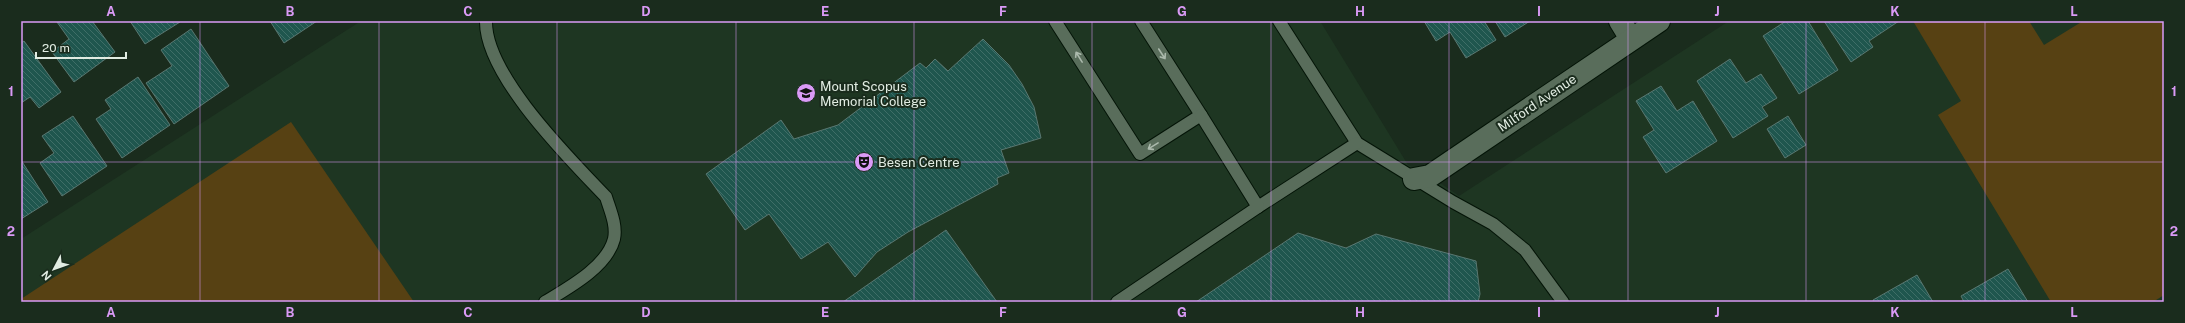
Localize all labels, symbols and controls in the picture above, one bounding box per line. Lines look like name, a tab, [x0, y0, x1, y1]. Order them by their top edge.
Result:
text: A	[106, 4, 116, 19]
text: B	[286, 4, 295, 19]
text: C	[463, 4, 473, 19]
text: D	[641, 4, 651, 19]
text: E	[821, 4, 829, 19]
text: F	[999, 4, 1007, 19]
text: G	[1177, 4, 1187, 19]
text: H	[1355, 4, 1365, 19]
text: I	[1537, 4, 1541, 19]
text: J	[1714, 4, 1720, 19]
text: K	[1890, 4, 1900, 19]
text: L	[2070, 4, 2078, 19]
scale bar	[36, 34, 126, 60]
text: 20 m	[42, 41, 70, 55]
one-way arrow	[1158, 48, 1166, 60]
one-way arrow	[1074, 51, 1082, 63]
street label: Milford Avenue	[1495, 71, 1579, 135]
place label: Mount Scopus Memorial College	[820, 79, 926, 109]
school or university icon: Mount Scopus Memorial College	[795, 82, 817, 104]
text: 1	[8, 84, 14, 99]
text: 1	[2171, 84, 2177, 99]
one-way arrow	[1147, 142, 1159, 150]
theatre icon: Besen Centre	[853, 151, 875, 173]
place label: Besen Centre	[878, 155, 960, 170]
text: 2	[7, 224, 15, 239]
text: 2	[2170, 224, 2178, 239]
north arrow	[34, 249, 74, 289]
text: N	[39, 268, 54, 283]
text: A	[106, 305, 116, 320]
text: B	[286, 305, 295, 320]
text: C	[463, 305, 473, 320]
text: D	[641, 305, 651, 320]
text: E	[821, 305, 829, 320]
text: F	[999, 305, 1007, 320]
text: G	[1177, 305, 1187, 320]
text: H	[1355, 305, 1365, 320]
text: I	[1537, 305, 1541, 320]
text: J	[1714, 305, 1720, 320]
text: K	[1890, 305, 1900, 320]
text: L	[2070, 305, 2078, 320]

